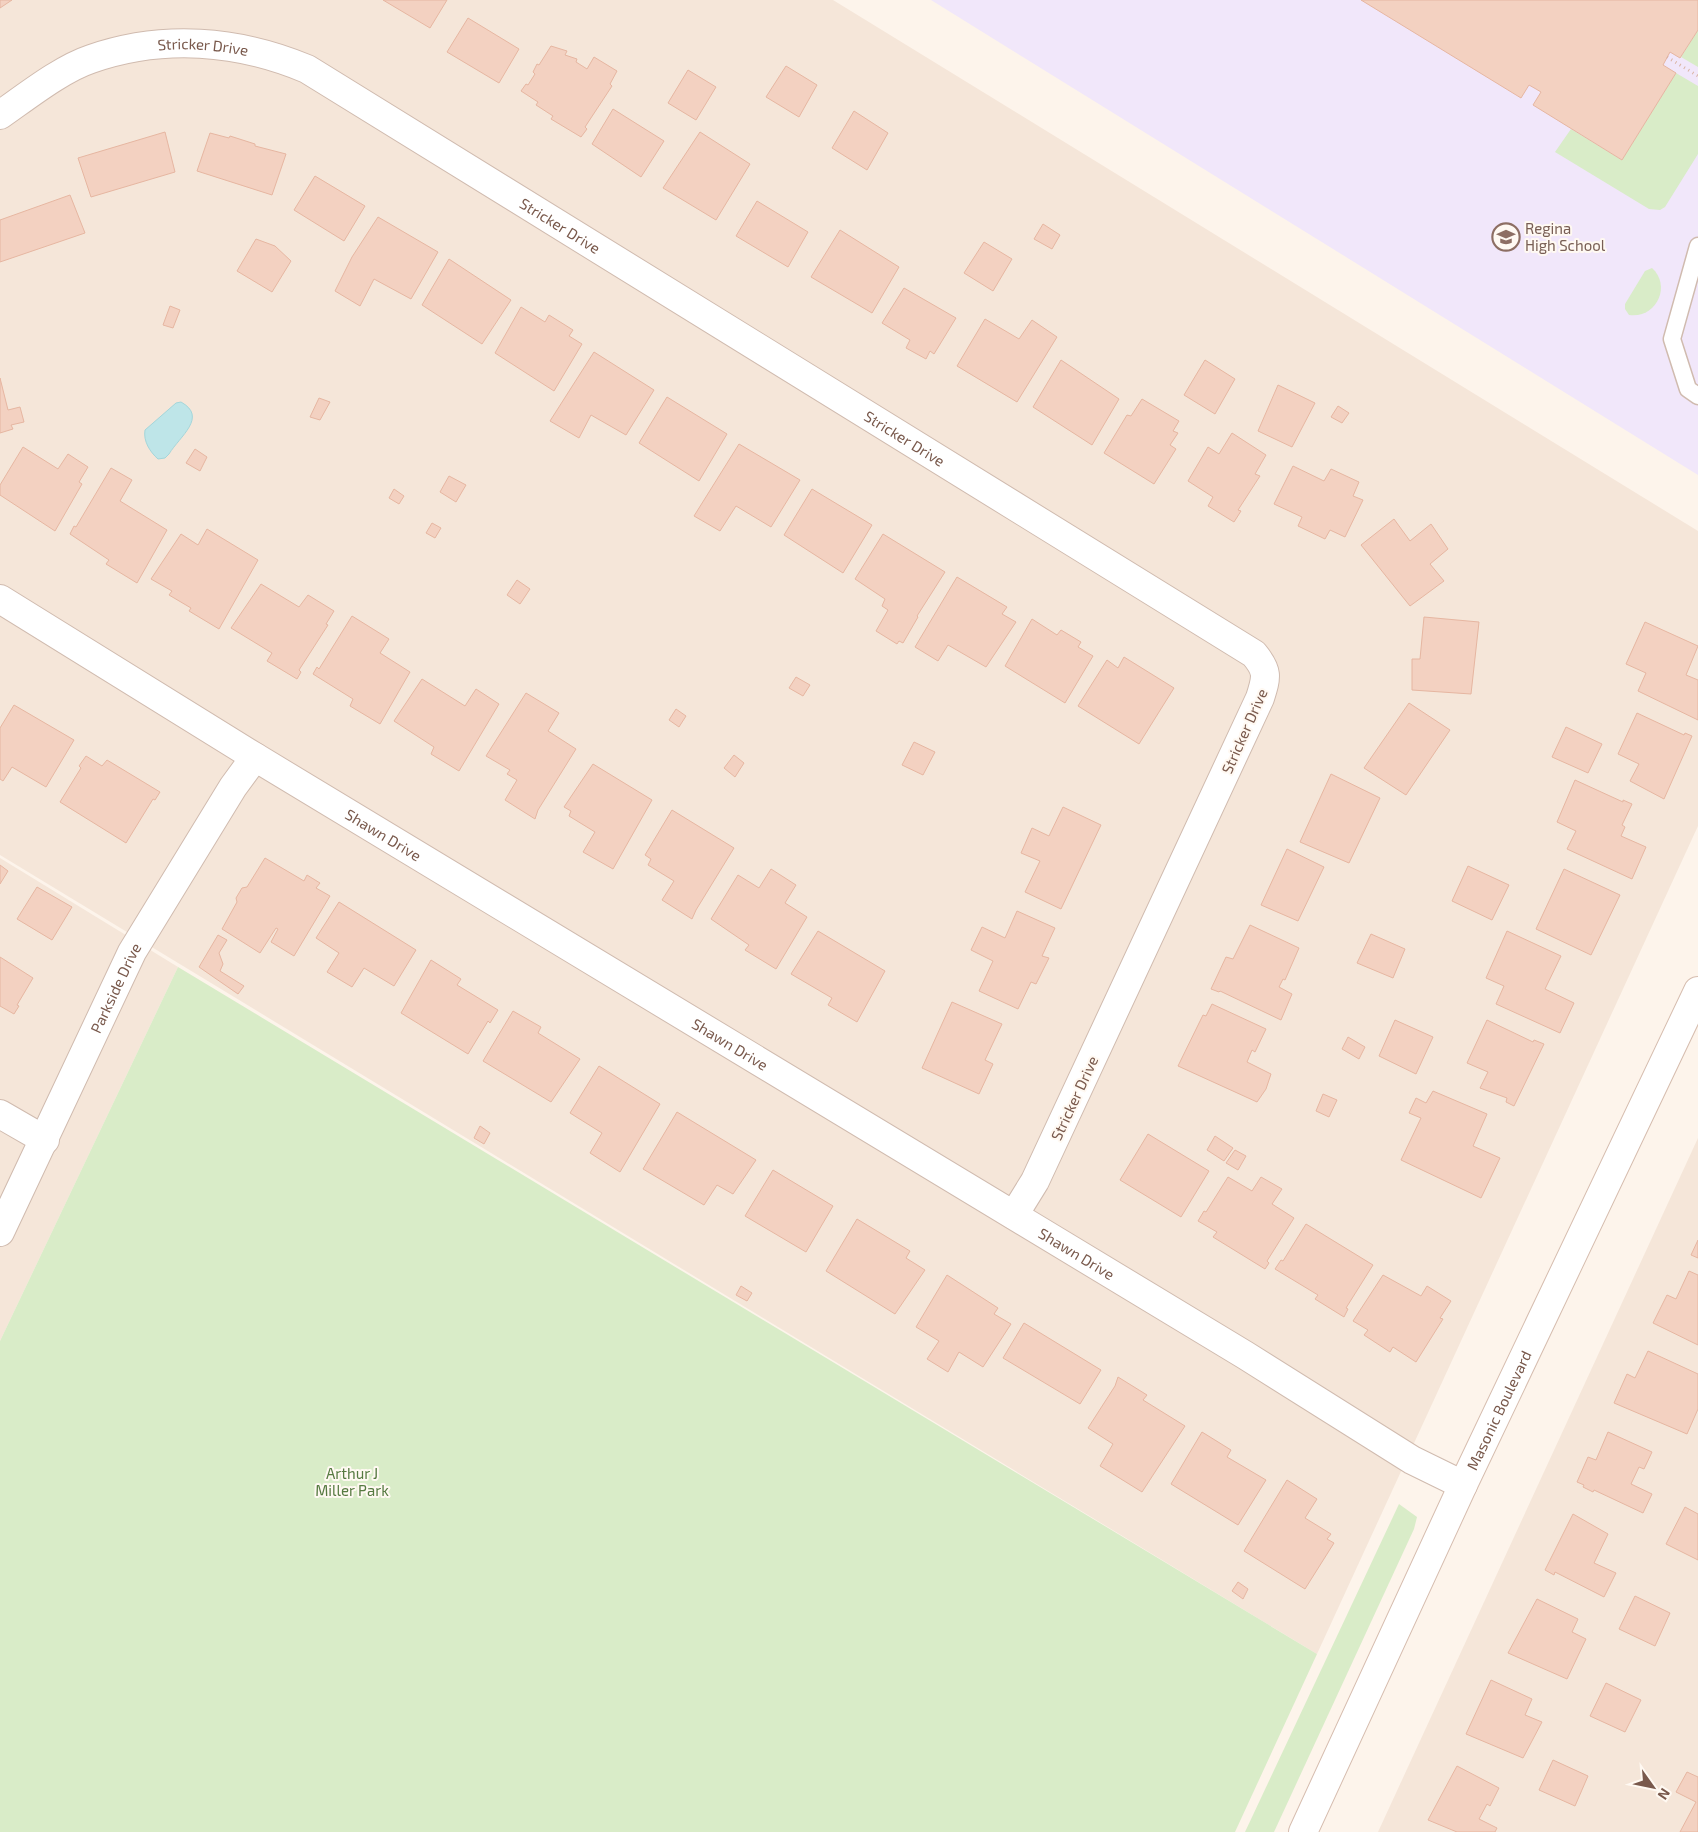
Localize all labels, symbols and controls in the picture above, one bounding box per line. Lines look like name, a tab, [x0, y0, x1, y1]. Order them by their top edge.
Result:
street label: Stricker Drive	[157, 34, 250, 59]
street label: Stricker Drive	[517, 194, 604, 257]
place label: Regina High School	[1525, 219, 1606, 254]
school or university icon: Regina High School	[1491, 222, 1521, 252]
street label: Stricker Drive	[861, 407, 948, 470]
street label: Stricker Drive	[1217, 686, 1271, 776]
street label: Shawn Drive	[342, 805, 425, 864]
street label: Parkside Drive	[86, 939, 145, 1036]
street label: Shawn Drive	[689, 1014, 771, 1074]
street label: Stricker Drive	[1047, 1053, 1101, 1143]
street label: Shawn Drive	[1035, 1224, 1118, 1283]
street label: Masonic Boulevard	[1463, 1347, 1535, 1473]
park label: Arthur J Miller Park	[315, 1464, 389, 1499]
north arrow	[1628, 1762, 1678, 1812]
text: N	[1654, 1785, 1674, 1803]

